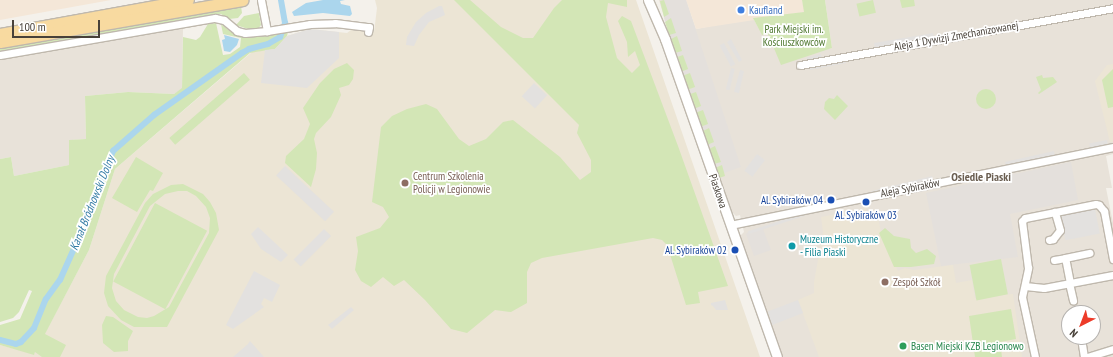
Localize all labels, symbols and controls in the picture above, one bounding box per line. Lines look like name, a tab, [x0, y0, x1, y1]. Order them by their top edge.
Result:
place label: Kaufland	[749, 3, 783, 17]
marker: Kaufland	[736, 5, 746, 15]
scale bar	[14, 12, 102, 38]
text: 100 m	[19, 19, 46, 34]
street label: Aleja 1 Dywizji Zmechanizowanej	[893, 19, 1019, 53]
park label: Park Miejski im. Kościuszkowców	[763, 23, 825, 49]
water label: Kanał Bródnowski Dolny	[66, 154, 118, 252]
place label: Centrum Szkolenia Policji w Legionowie	[413, 170, 490, 196]
district label: Osiedle Piaski	[951, 170, 1011, 184]
street label: Piaskowa	[706, 172, 730, 210]
street label: Aleja Sybiraków	[879, 176, 941, 200]
marker: Centrum Szkolenia Policji w Legionowie	[400, 178, 410, 188]
place label: Al. Sybiraków 04	[760, 193, 823, 207]
marker: Al. Sybiraków 04	[826, 195, 836, 205]
marker: Al. Sybiraków 03	[861, 197, 871, 207]
place label: Al. Sybiraków 03	[834, 208, 898, 222]
place label: Muzeum Historyczne - Filia Piaski	[800, 233, 878, 259]
marker: Muzeum Historyczne - Filia Piaski	[787, 241, 797, 251]
place label: Al. Sybiraków 02	[664, 243, 727, 257]
marker: Al. Sybiraków 02	[730, 245, 740, 255]
place label: Zespół Szkół	[893, 275, 940, 289]
marker: Zespół Szkół	[880, 277, 890, 287]
north arrow	[1061, 305, 1101, 345]
text: N	[1067, 326, 1081, 340]
place label: Basen Miejski KZB Legionowo	[911, 339, 1024, 353]
marker: Basen Miejski KZB Legionowo	[898, 341, 908, 351]

